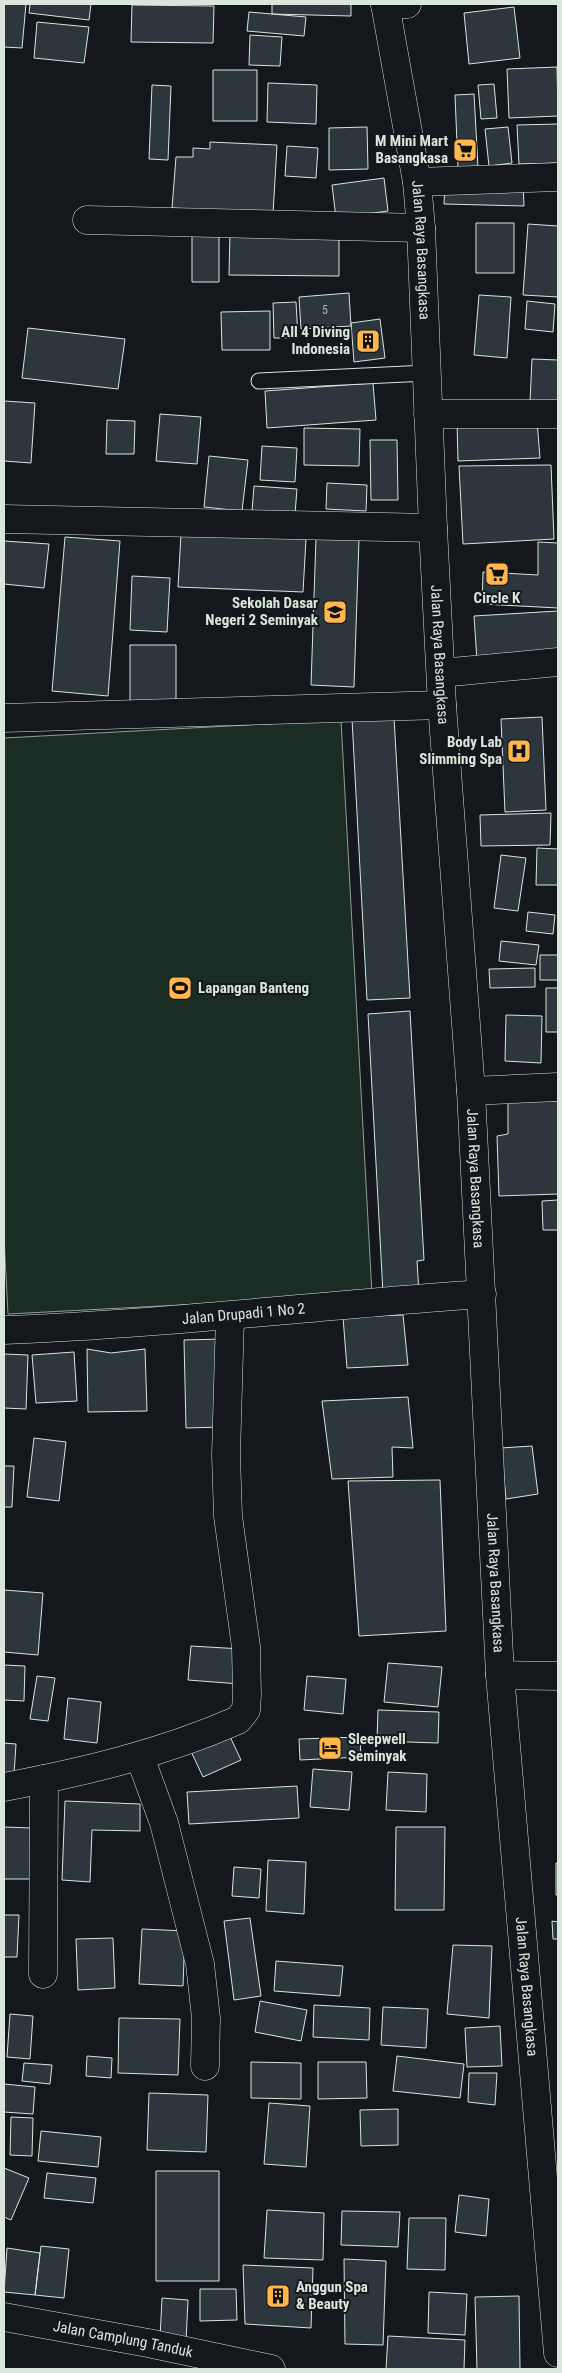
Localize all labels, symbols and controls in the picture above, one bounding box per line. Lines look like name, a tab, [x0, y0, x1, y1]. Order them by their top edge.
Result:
place label: M Mini Mart Basangkasa	[375, 132, 448, 167]
supermarket icon: M Mini Mart Basangkasa	[452, 137, 478, 163]
street label: Jalan Raya Basangkasa	[408, 180, 434, 320]
house number: 5	[322, 303, 328, 317]
place label: All 4 Diving Indonesia	[281, 323, 350, 358]
building icon: All 4 Diving Indonesia	[355, 328, 381, 354]
supermarket icon: Circle K	[484, 561, 510, 587]
street label: Jalan Raya Basangkasa	[427, 584, 452, 725]
place label: Circle K	[474, 589, 521, 607]
place label: Sekolah Dasar Negeri 2 Seminyak	[205, 594, 319, 629]
school or university icon: Sekolah Dasar Negeri 2 Seminyak	[322, 599, 348, 625]
place label: Body Lab Slimming Spa	[419, 733, 502, 768]
hospital icon: Body Lab Slimming Spa	[506, 738, 532, 764]
sports icon: Lapangan Banteng	[167, 975, 193, 1001]
place label: Lapangan Banteng	[198, 979, 309, 997]
street label: Jalan Raya Basangkasa	[463, 1108, 488, 1249]
street label: Jalan Drupadi 1 No 2	[181, 1299, 306, 1328]
street label: Jalan Raya Basangkasa	[483, 1513, 508, 1653]
place label: Sleepwell Seminyak	[348, 1730, 407, 1765]
hotel icon: Sleepwell Seminyak	[317, 1735, 343, 1761]
street label: Jalan Raya Basangkasa	[512, 1916, 542, 2057]
place label: Anggun Spa & Beauty	[296, 2278, 368, 2313]
building icon: Anggun Spa & Beauty	[265, 2283, 291, 2309]
street label: Jalan Camplung Tanduk	[52, 2317, 195, 2361]

